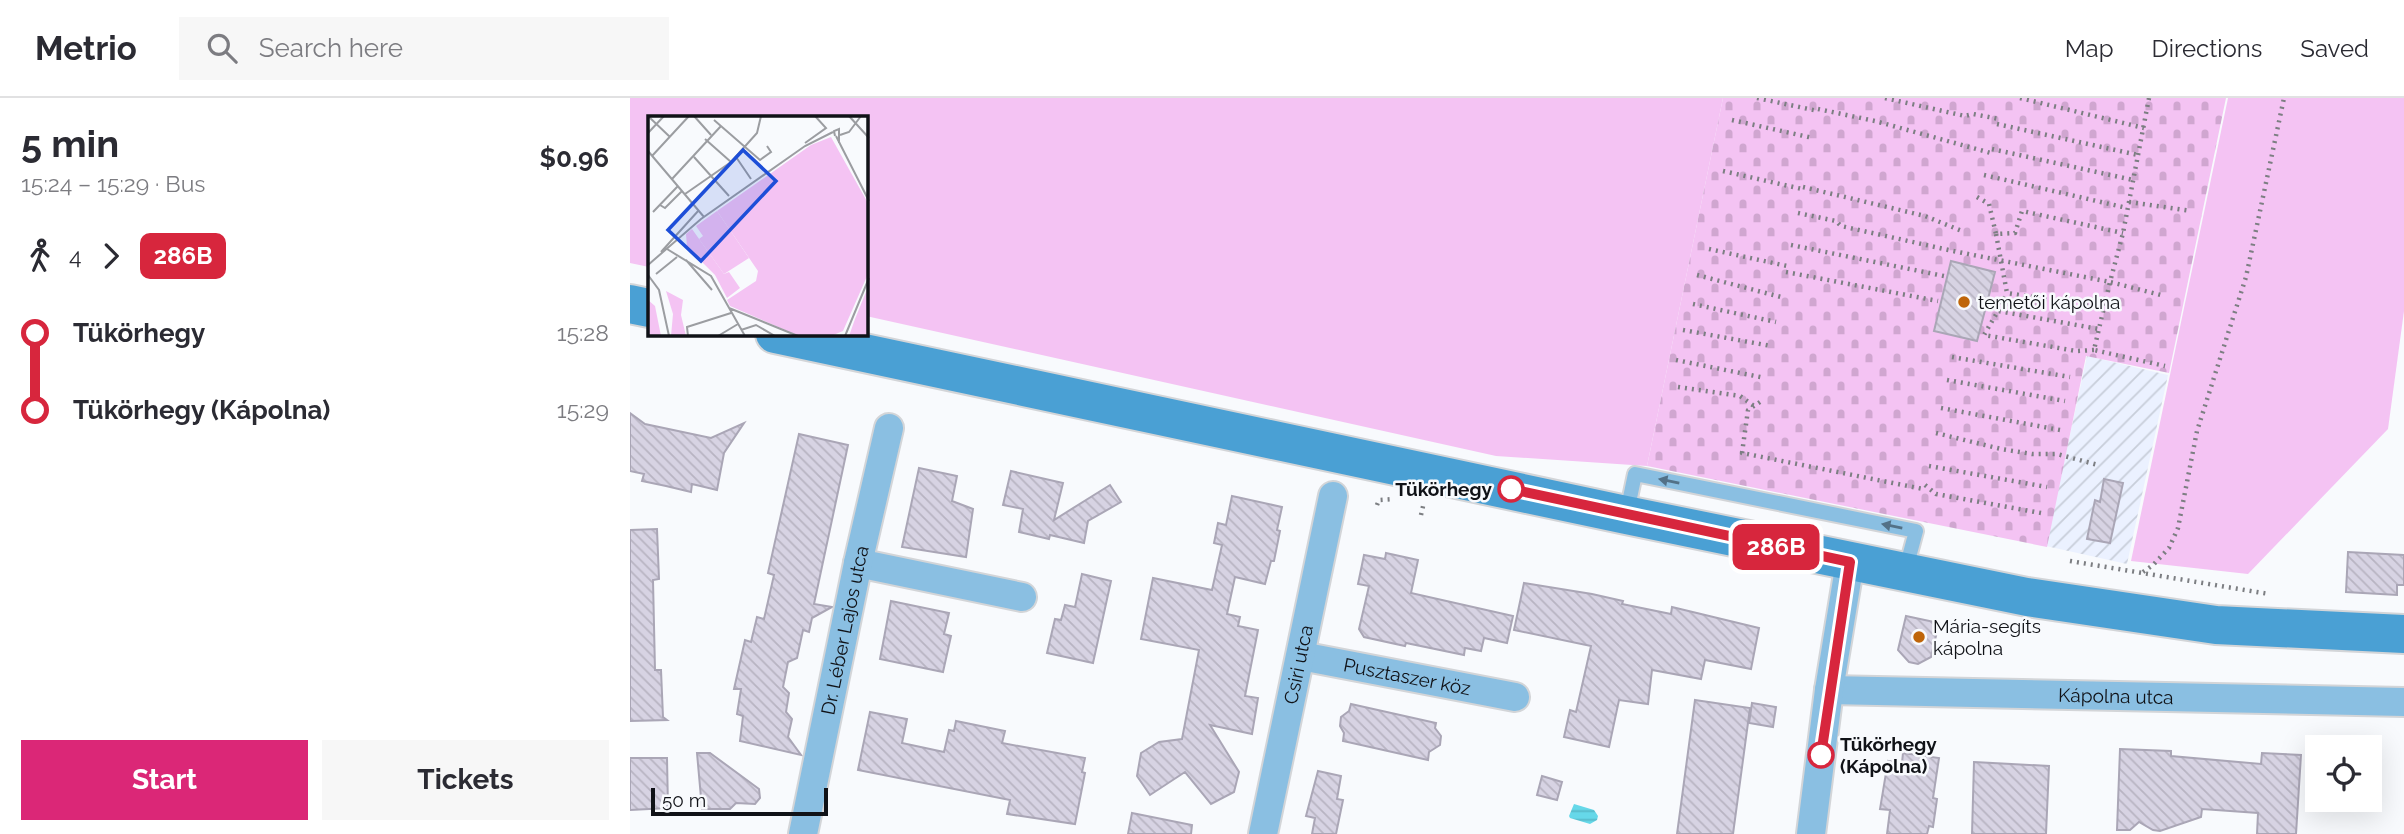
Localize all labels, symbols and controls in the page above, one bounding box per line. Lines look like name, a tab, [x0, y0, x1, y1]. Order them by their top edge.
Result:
search box	[179, 17, 669, 80]
text: Metrio	[35, 29, 137, 68]
icon: search	[203, 29, 241, 67]
text: Search here	[259, 33, 403, 63]
text: Map	[2065, 34, 2114, 63]
text: Directions	[2152, 34, 2262, 63]
text: Saved	[2300, 34, 2369, 63]
inset map	[648, 116, 868, 336]
text: 5 min	[21, 121, 119, 166]
text: $0.96	[540, 143, 609, 173]
text: 15:24 – 15:29 · Bus	[21, 170, 205, 197]
icon: walk	[21, 237, 59, 275]
icon: forward	[92, 237, 130, 275]
text: 286B	[154, 241, 212, 270]
text: 4	[69, 242, 82, 269]
place label: temetői kápolna	[1978, 291, 2120, 313]
marker: temetői kápolna	[1956, 294, 1972, 310]
text: Tükörhegy	[73, 318, 205, 348]
text: 15:28	[557, 319, 609, 346]
text: Tükörhegy (Kápolna)	[73, 395, 330, 425]
text: 15:29	[557, 396, 609, 423]
one-way arrow	[1658, 475, 1680, 486]
marker: Tükörhegy	[1498, 476, 1524, 502]
place label: Tükörhegy	[1395, 478, 1493, 500]
one-way arrow	[1881, 520, 1903, 531]
line badge: 286B	[1727, 524, 1825, 570]
text: 286B	[1747, 532, 1805, 561]
street label: Dr. Léber Lajos utca	[816, 543, 873, 717]
place label: Mária-segíts kápolna	[1933, 615, 2041, 659]
street label: Csiri utca	[1279, 623, 1317, 706]
marker: Mária-segíts kápolna	[1911, 629, 1927, 645]
street label: Pusztaszer köz	[1342, 653, 1472, 699]
street label: Kápolna utca	[2058, 684, 2174, 708]
place label: Tükörhegy (Kápolna)	[1840, 733, 1937, 777]
map controls	[2305, 735, 2382, 812]
button: locate	[2305, 735, 2382, 812]
button: Start	[21, 740, 308, 820]
button: Tickets	[322, 740, 609, 820]
marker: Tükörhegy (Kápolna)	[1808, 742, 1834, 768]
scale bar	[651, 785, 828, 817]
text: 50 m	[662, 789, 706, 811]

